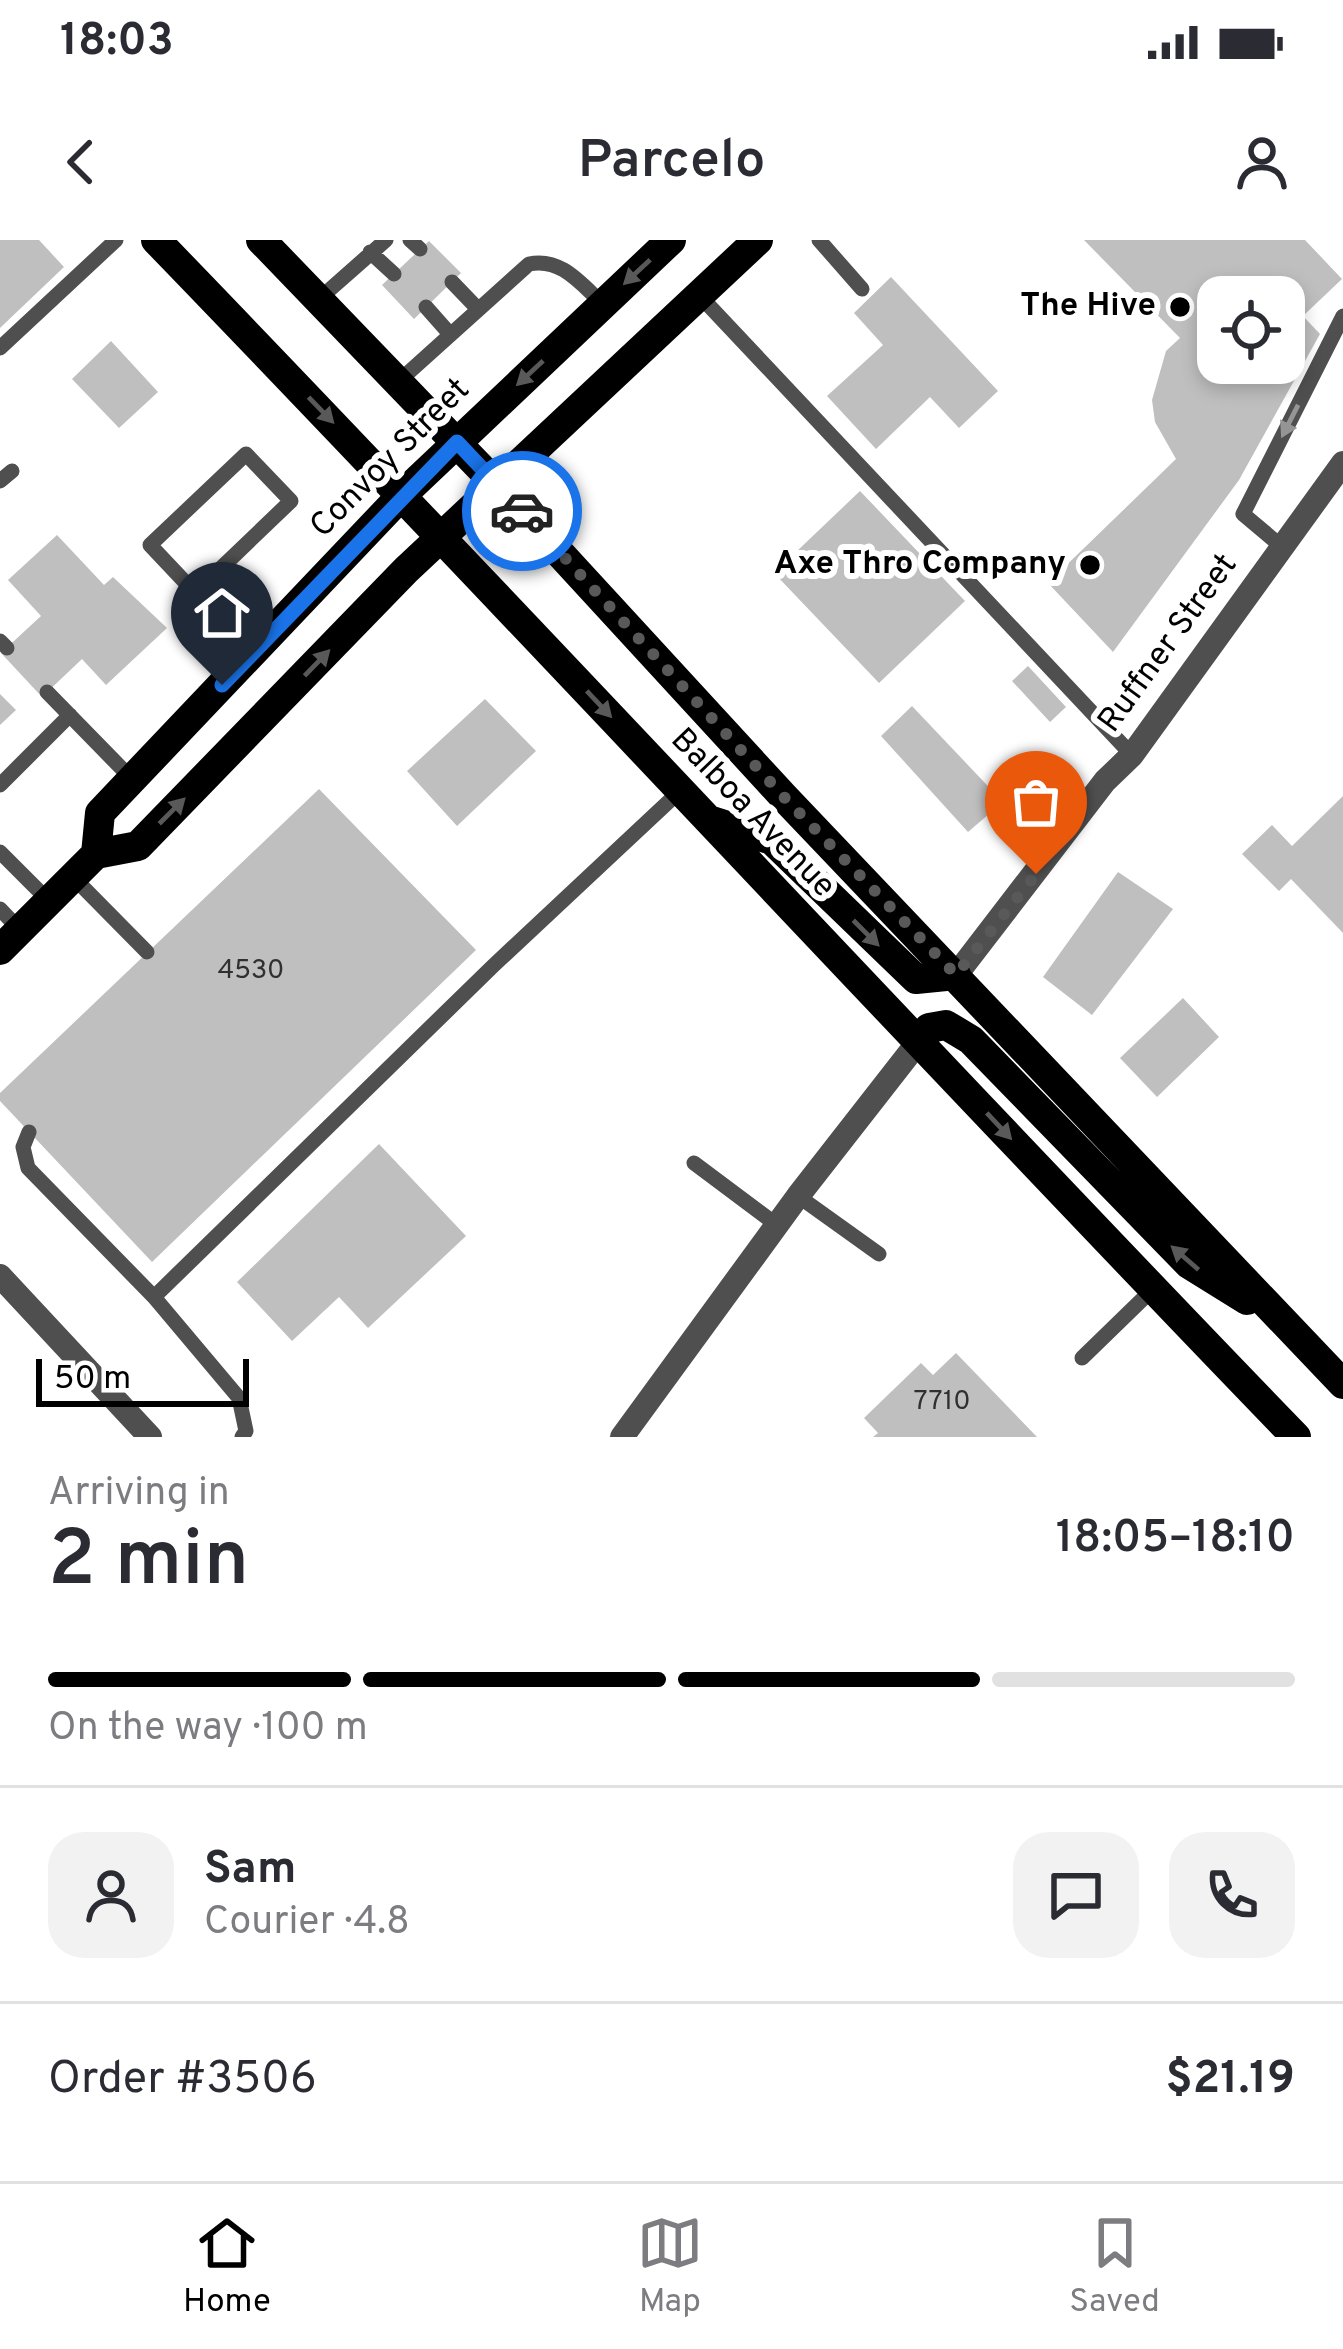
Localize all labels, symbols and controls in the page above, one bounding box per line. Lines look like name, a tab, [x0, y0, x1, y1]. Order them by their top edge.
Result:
text: 18:03	[60, 14, 174, 71]
text: Parcelo	[578, 128, 765, 197]
icon: back	[48, 129, 114, 195]
icon: person	[1229, 129, 1295, 195]
one-way arrow	[623, 258, 652, 286]
map controls	[1197, 276, 1305, 384]
button: locate	[1197, 276, 1305, 384]
place label: The Hive	[1020, 286, 1156, 328]
marker: The Hive	[1167, 294, 1193, 320]
one-way arrow	[515, 359, 544, 387]
street label: Convoy Street	[302, 370, 480, 548]
one-way arrow	[307, 395, 335, 424]
one-way arrow	[1280, 403, 1300, 438]
courier	[462, 451, 582, 571]
icon: car	[489, 478, 555, 544]
place label: Axe Thro Company	[774, 544, 1066, 586]
street label: Ruffner Street	[1090, 546, 1248, 742]
marker: Axe Thro Company	[1077, 552, 1103, 578]
pin	[171, 562, 273, 685]
icon: home	[189, 580, 255, 646]
one-way arrow	[302, 649, 330, 678]
one-way arrow	[585, 690, 612, 719]
street label: Balboa Avenue	[660, 720, 844, 908]
pin	[985, 751, 1087, 874]
icon: bag	[1003, 769, 1069, 835]
one-way arrow	[157, 797, 185, 826]
one-way arrow	[851, 919, 880, 947]
house number: 4530	[218, 954, 284, 988]
one-way arrow	[985, 1111, 1013, 1140]
one-way arrow	[1171, 1245, 1200, 1272]
scale bar	[36, 1353, 249, 1406]
text: 50 m	[54, 1359, 131, 1401]
house number: 7710	[913, 1385, 971, 1419]
text: Arriving in	[48, 1470, 230, 1519]
text: 18:05–18:10	[1056, 1511, 1295, 1568]
text: 2 min	[48, 1514, 249, 1613]
text: On the way · 100 m	[48, 1705, 368, 1754]
button: person	[48, 1832, 174, 1958]
button: chat	[1013, 1832, 1139, 1958]
button: phone	[1169, 1832, 1295, 1958]
text: Sam	[204, 1842, 296, 1899]
text: Courier · 4.8	[204, 1899, 410, 1948]
text: Order #3506	[48, 2052, 317, 2109]
text: $21.19	[1166, 2052, 1295, 2109]
tab: Home	[183, 2210, 271, 2324]
tab: Map	[637, 2210, 703, 2324]
tab: Saved	[1069, 2210, 1160, 2324]

